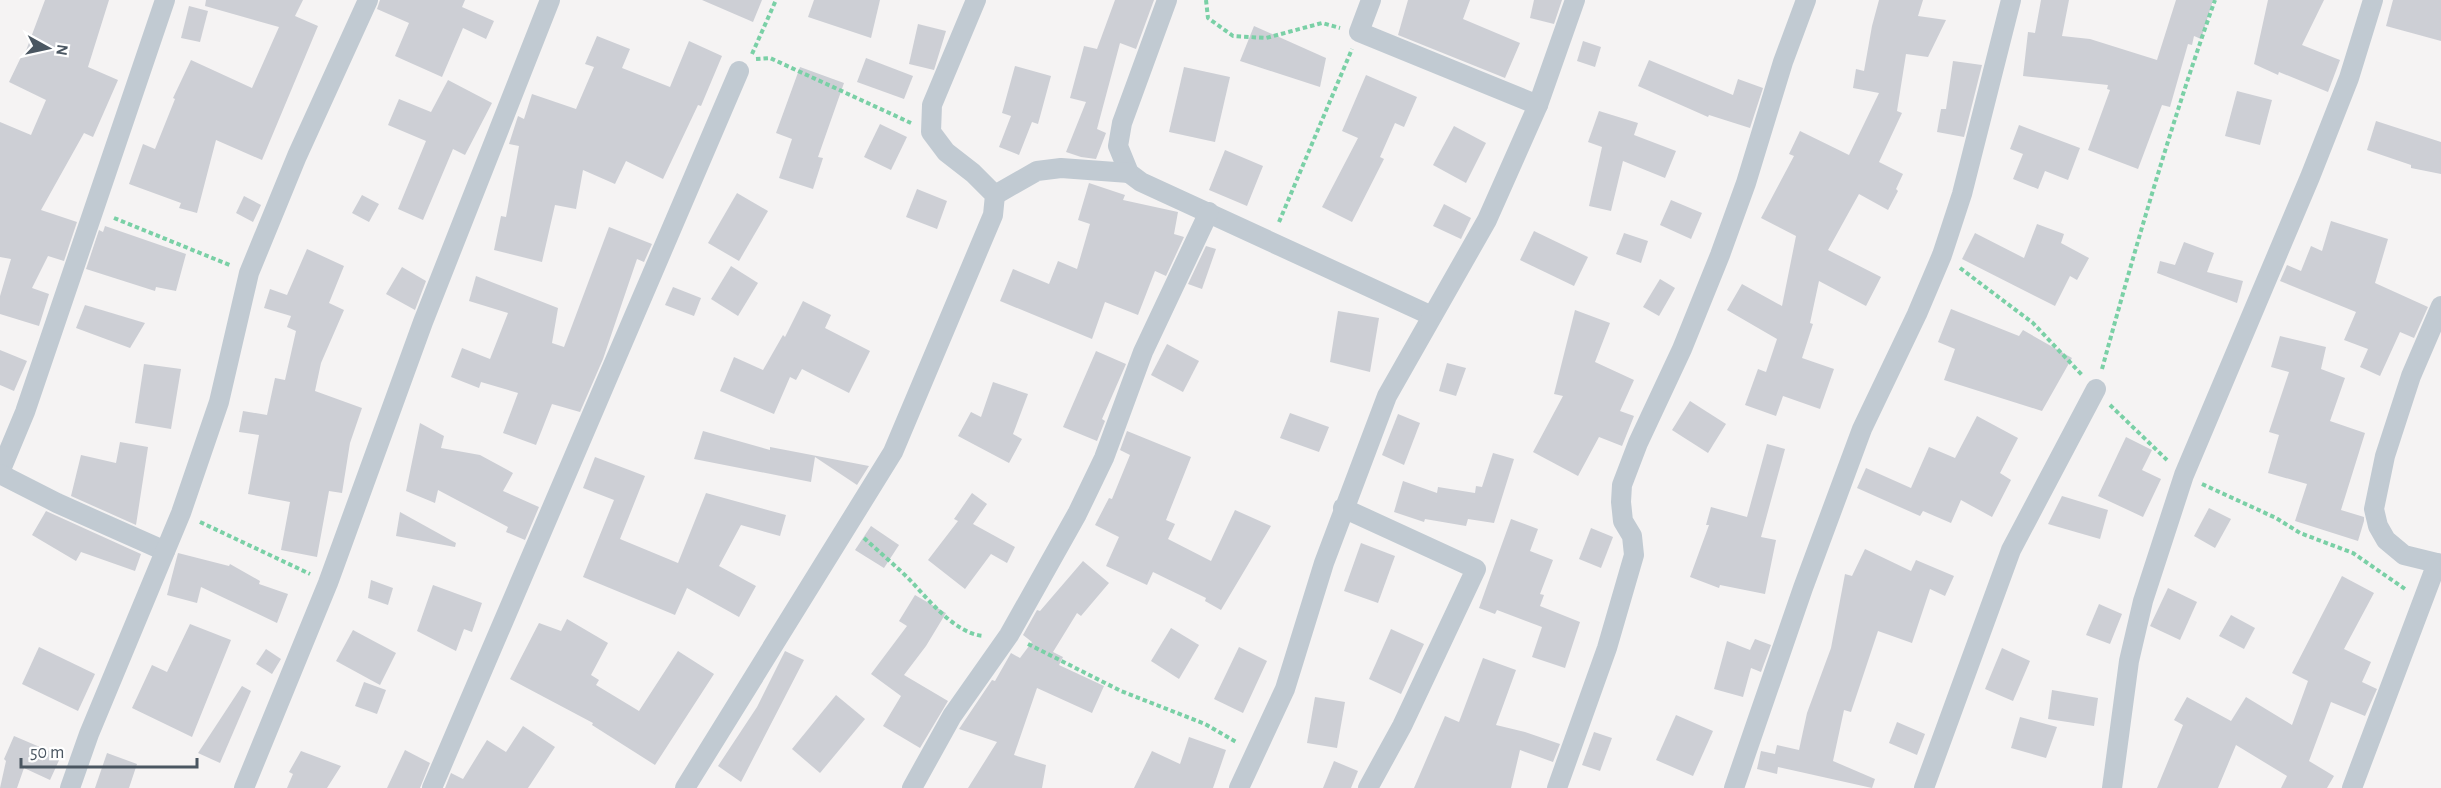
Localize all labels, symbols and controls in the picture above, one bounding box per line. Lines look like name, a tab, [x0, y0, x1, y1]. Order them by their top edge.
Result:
north arrow	[18, 18, 78, 78]
text: N	[53, 43, 71, 57]
scale bar	[21, 731, 196, 769]
text: 50 m	[30, 744, 64, 762]

